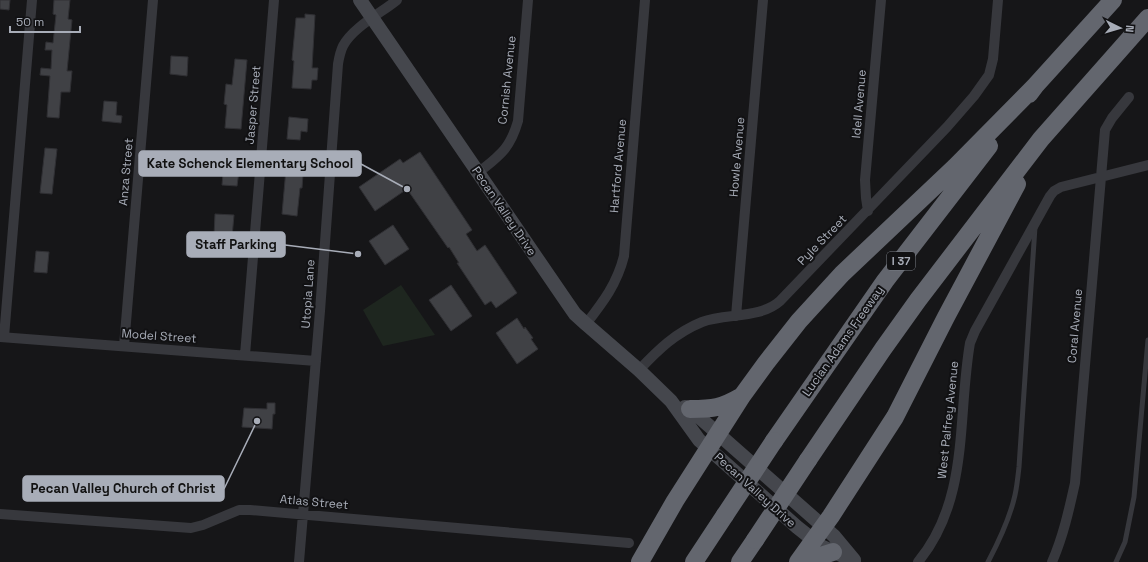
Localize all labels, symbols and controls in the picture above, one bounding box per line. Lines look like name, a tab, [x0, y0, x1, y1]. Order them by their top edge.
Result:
scale bar	[10, 8, 80, 34]
north arrow	[1100, 8, 1140, 48]
text: 50 m	[16, 14, 44, 30]
text: N	[1123, 25, 1137, 33]
street label: Cornish Avenue	[494, 35, 520, 125]
street label: Jasper Street	[242, 65, 264, 145]
street label: Idell Avenue	[848, 69, 870, 139]
street label: Howle Avenue	[726, 116, 748, 198]
street label: Hartford Avenue	[606, 118, 630, 214]
street label: Anza Street	[115, 138, 137, 206]
callout: Kate Schenck Elementary School	[139, 151, 361, 176]
text: Kate Schenck Elementary School	[147, 155, 353, 172]
street label: Pecan Valley Drive	[468, 163, 540, 259]
street label: Pyle Street	[794, 211, 850, 269]
callout: Staff Parking	[187, 232, 285, 257]
text: Staff Parking	[195, 236, 277, 253]
road number: I 37	[887, 252, 915, 270]
street label: Utopia Lane	[298, 259, 318, 329]
street label: Lucian Adams Freeway	[799, 283, 887, 399]
street label: Coral Avenue	[1064, 288, 1086, 364]
street label: Model Street	[121, 325, 197, 347]
street label: West Palfrey Avenue	[934, 360, 962, 480]
street label: Pecan Valley Drive	[711, 449, 799, 531]
callout: Pecan Valley Church of Christ	[23, 476, 224, 501]
text: Pecan Valley Church of Christ	[31, 480, 215, 497]
street label: Atlas Street	[279, 491, 349, 513]

